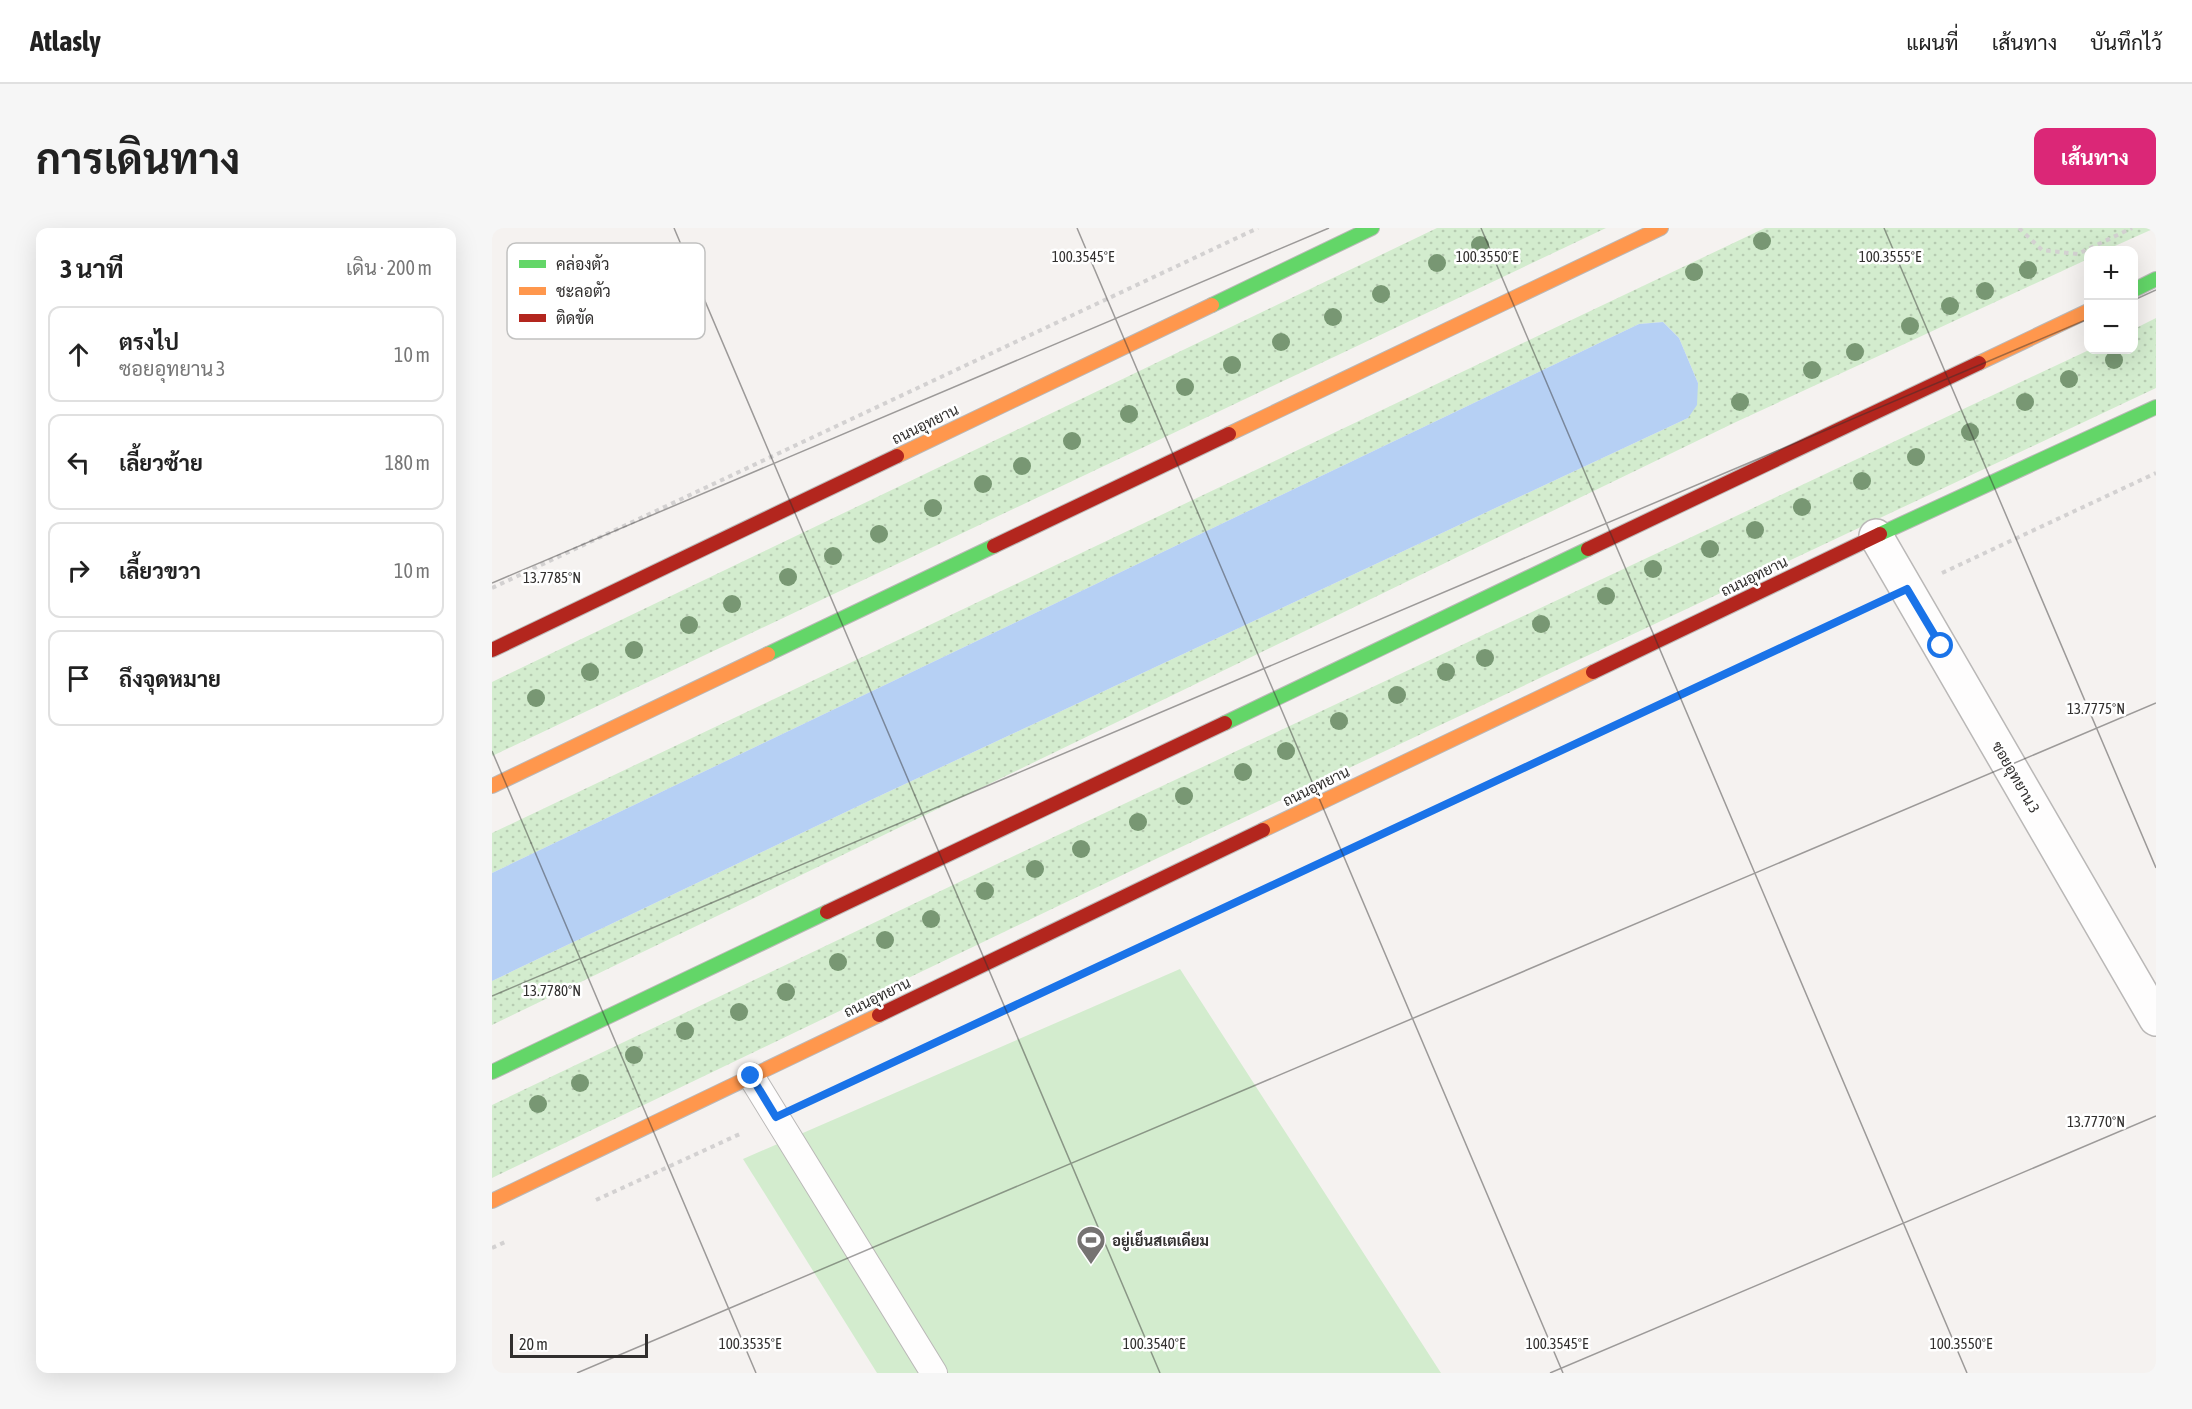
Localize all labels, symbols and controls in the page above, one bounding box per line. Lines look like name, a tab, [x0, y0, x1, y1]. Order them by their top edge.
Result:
text: Atlasly	[30, 25, 101, 57]
text: แผนที่	[1906, 30, 1959, 54]
text: เส้นทาง	[1992, 30, 2057, 54]
text: บันทึกไว้	[2090, 30, 2162, 54]
button: เส้นทาง	[2034, 128, 2156, 185]
text: การเดินทาง	[36, 135, 240, 183]
legend	[507, 243, 705, 339]
map controls	[2084, 246, 2138, 354]
button: +	[2084, 246, 2138, 300]
text: 100.3545°E	[1052, 248, 1115, 265]
text: 100.3550°E	[1456, 248, 1519, 265]
text: 100.3555°E	[1859, 248, 1922, 265]
text: 3 นาที	[60, 254, 124, 284]
text: คล่องตัว	[556, 254, 610, 273]
text: เดิน · 200 m	[346, 256, 432, 279]
text: ชะลอตัว	[556, 281, 611, 300]
button: −	[2084, 300, 2138, 354]
text: ติดขัด	[556, 308, 594, 327]
text: ตรงไป	[119, 329, 179, 355]
icon: ahead	[62, 338, 95, 371]
text: 10 m	[394, 343, 430, 366]
text: ซอยอุทยาน 3	[119, 357, 225, 380]
street label: ถนนอุทยาน	[889, 401, 962, 450]
icon: left	[62, 446, 95, 479]
text: เลี้ยวซ้าย	[119, 450, 203, 476]
text: 180 m	[385, 451, 430, 474]
street label: ถนนอุทยาน	[1718, 553, 1791, 602]
icon: right	[62, 554, 95, 587]
text: เลี้ยวขวา	[119, 558, 201, 584]
text: 10 m	[394, 559, 430, 582]
text: 13.7785°N	[523, 569, 581, 586]
route start	[1927, 632, 1953, 658]
icon: arrive	[62, 662, 95, 695]
text: ถึงจุดหมาย	[119, 666, 221, 692]
text: 13.7775°N	[2067, 700, 2125, 717]
street label: ซอยอุทยาน 3	[1986, 738, 2043, 817]
street label: ถนนอุทยาน	[1280, 763, 1353, 812]
street label: ถนนอุทยาน	[841, 974, 914, 1023]
text: 13.7780°N	[523, 982, 581, 999]
route end	[737, 1062, 763, 1088]
text: 13.7770°N	[2067, 1113, 2125, 1130]
sports icon: อยู่เย็นสเตเดียม	[1075, 1224, 1107, 1266]
place label: อยู่เย็นสเตเดียม	[1112, 1230, 1209, 1252]
scale bar	[510, 1331, 648, 1358]
text: 20 m	[519, 1335, 548, 1353]
text: 100.3535°E	[719, 1335, 782, 1352]
text: 100.3540°E	[1123, 1335, 1186, 1352]
text: 100.3545°E	[1526, 1335, 1589, 1352]
text: 100.3550°E	[1930, 1335, 1993, 1352]

